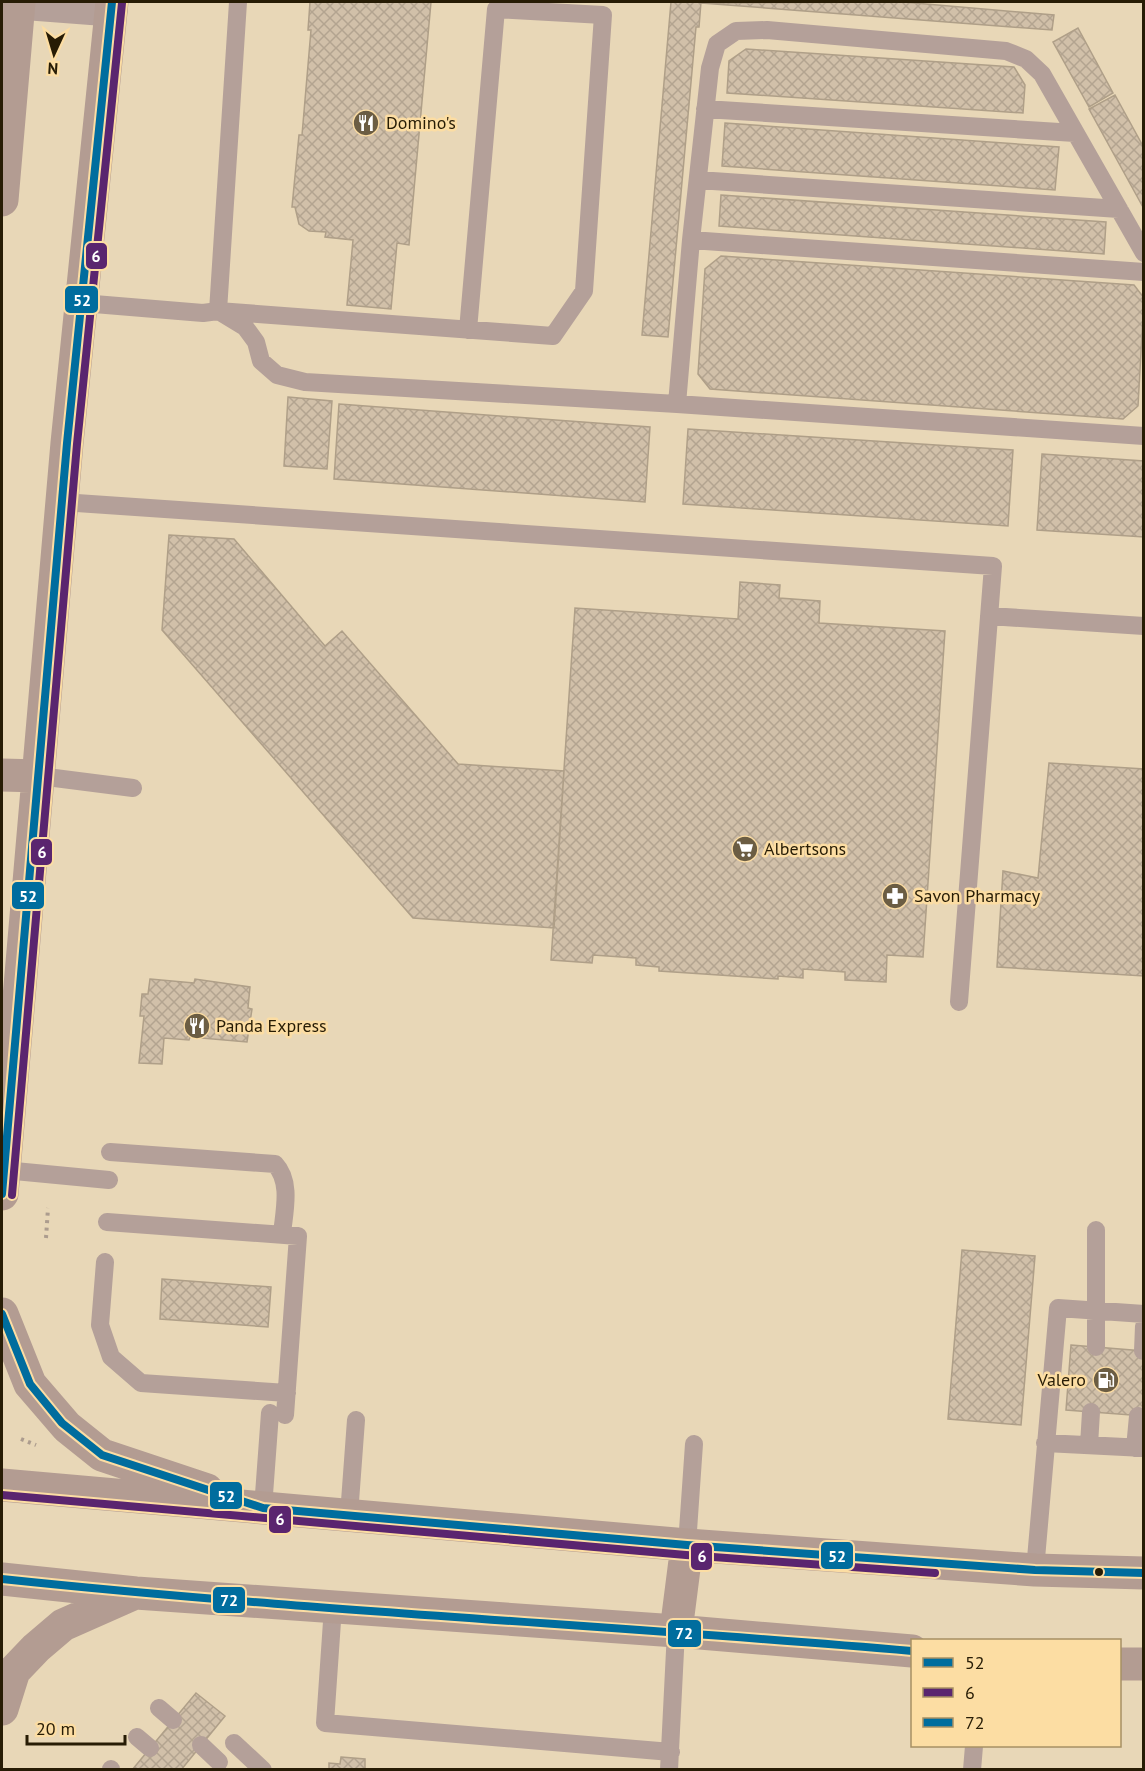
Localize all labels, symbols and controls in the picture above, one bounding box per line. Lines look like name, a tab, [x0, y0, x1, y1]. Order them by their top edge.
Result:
north arrow	[24, 24, 84, 84]
text: N	[47, 59, 59, 79]
restaurant icon: Domino's	[351, 108, 381, 138]
place label: Domino's	[386, 111, 456, 134]
line badge: 6	[85, 242, 108, 270]
text: 6	[91, 246, 101, 266]
line badge: 52	[64, 285, 99, 314]
text: 52	[73, 290, 91, 310]
supermarket icon: Albertsons	[730, 834, 760, 864]
place label: Albertsons	[764, 837, 846, 860]
line badge: 6	[30, 838, 53, 866]
text: 6	[37, 842, 47, 862]
line badge: 52	[11, 881, 45, 910]
pharmacy icon: Savon Pharmacy	[880, 881, 910, 911]
place label: Savon Pharmacy	[914, 884, 1041, 907]
text: 52	[19, 886, 37, 906]
restaurant icon: Panda Express	[182, 1011, 212, 1041]
place label: Panda Express	[216, 1014, 327, 1037]
fuel station icon: Valero	[1091, 1365, 1121, 1395]
place label: Valero	[1037, 1368, 1086, 1391]
line badge: 52	[209, 1481, 243, 1510]
text: 52	[217, 1486, 235, 1506]
line badge: 6	[268, 1505, 292, 1534]
text: 6	[275, 1509, 285, 1529]
line badge: 52	[820, 1541, 854, 1570]
line badge: 6	[690, 1542, 713, 1571]
text: 6	[697, 1546, 707, 1566]
text: 52	[828, 1546, 846, 1566]
unlabelled marker	[1093, 1566, 1105, 1578]
line badge: 72	[212, 1586, 246, 1614]
text: 72	[220, 1590, 238, 1610]
line badge: 72	[667, 1619, 702, 1648]
text: 72	[675, 1623, 693, 1643]
legend	[911, 1639, 1121, 1747]
text: 52	[965, 1651, 985, 1674]
text: 6	[965, 1681, 975, 1704]
scale bar	[27, 1708, 124, 1746]
text: 72	[965, 1711, 985, 1734]
text: 20 m	[36, 1717, 75, 1740]

